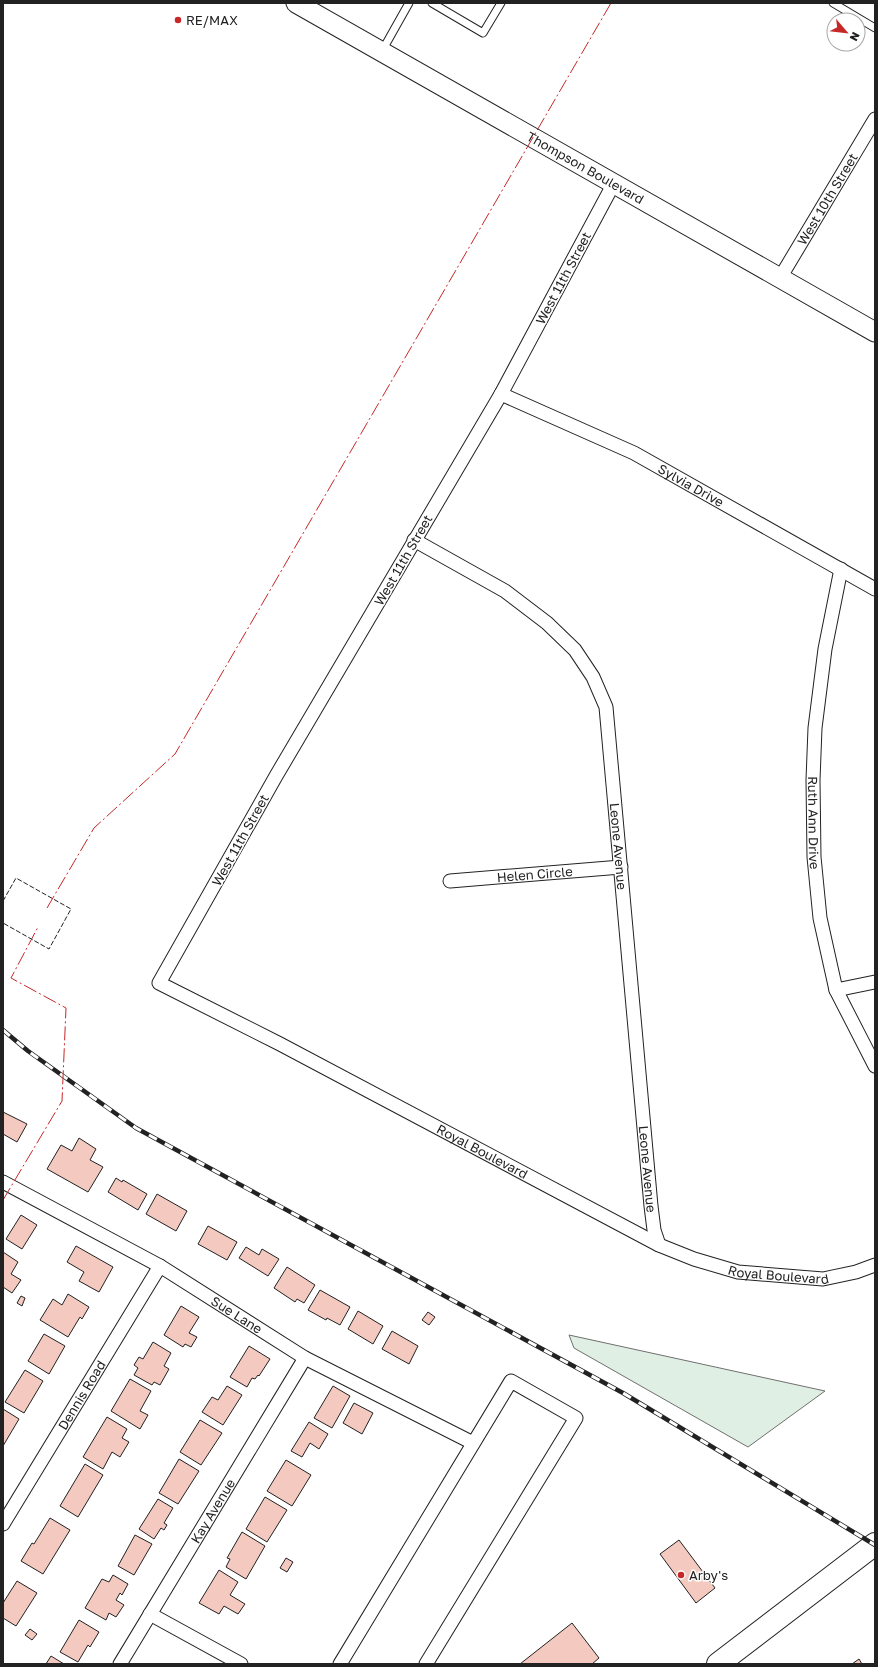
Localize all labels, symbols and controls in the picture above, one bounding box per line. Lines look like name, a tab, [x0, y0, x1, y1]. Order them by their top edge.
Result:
place label: RE/MAX	[186, 12, 238, 28]
north arrow	[826, 12, 866, 52]
marker: RE/MAX	[173, 15, 183, 25]
text: N	[848, 30, 863, 44]
street label: Thompson Boulevard	[524, 128, 647, 207]
street label: West 10th Street	[794, 150, 861, 248]
street label: West 11th Street	[532, 229, 594, 327]
street label: Sylvia Drive	[655, 460, 727, 510]
street label: West 11th Street	[370, 512, 436, 608]
street label: Ruth Ann Drive	[805, 776, 823, 870]
street label: West 11th Street	[208, 791, 272, 889]
street label: Leone Avenue	[607, 802, 630, 891]
street label: Helen Circle	[496, 863, 573, 885]
street label: Royal Boulevard	[434, 1121, 531, 1182]
street label: Leone Avenue	[636, 1125, 660, 1213]
street label: Royal Boulevard	[726, 1261, 830, 1287]
street label: Sue Lane	[208, 1293, 265, 1337]
street label: Dennis Road	[54, 1357, 109, 1433]
street label: Kay Avenue	[187, 1476, 238, 1546]
place label: Arby's	[689, 1567, 728, 1583]
marker: Arby's	[676, 1570, 686, 1580]

